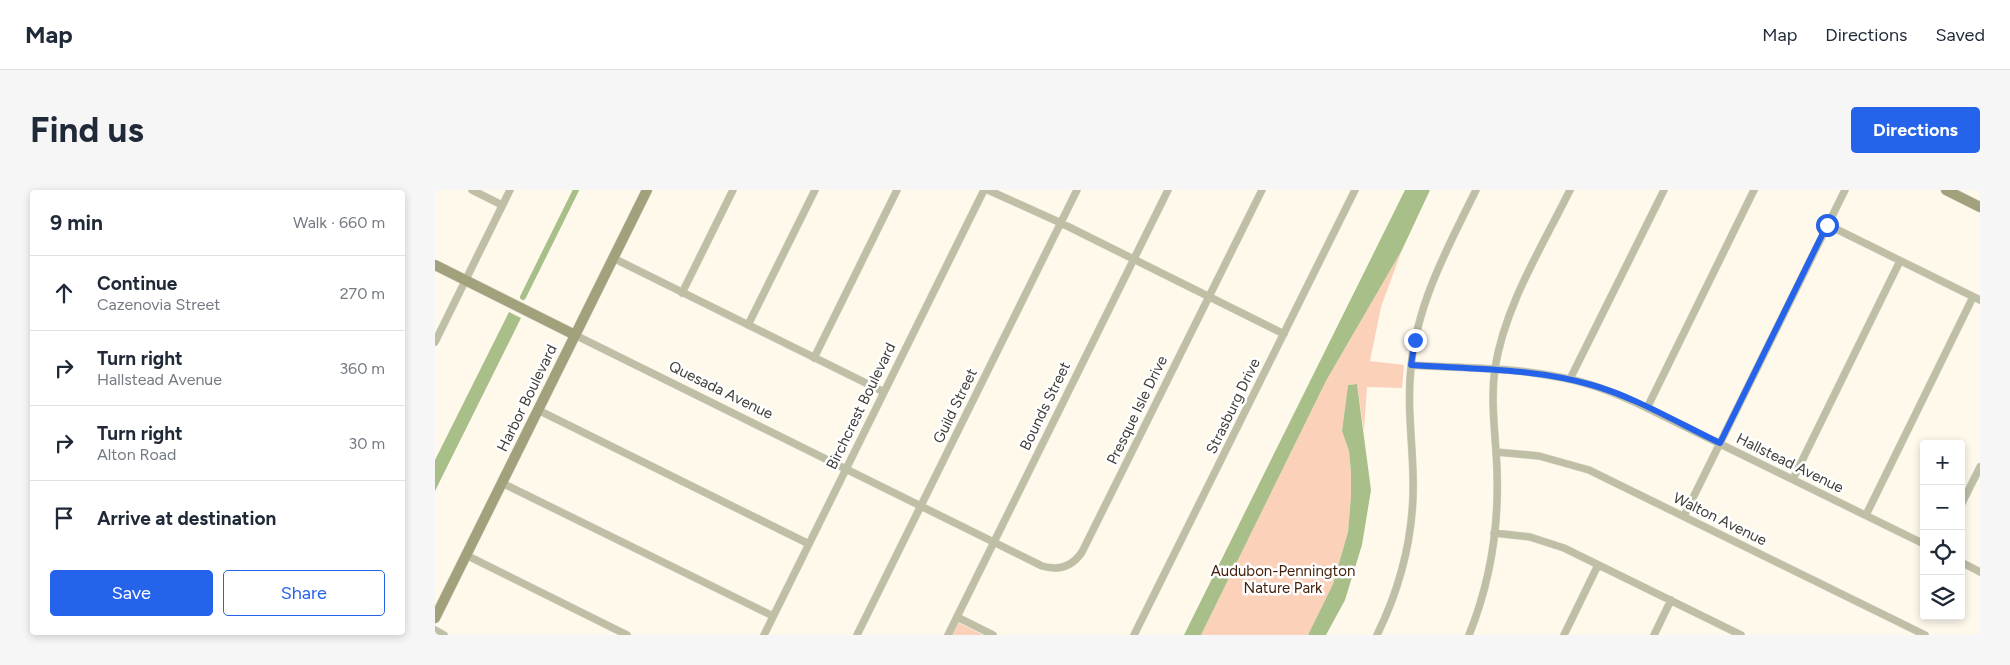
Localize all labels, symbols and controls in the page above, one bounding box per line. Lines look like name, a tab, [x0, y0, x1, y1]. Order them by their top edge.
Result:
text: Map	[25, 20, 73, 49]
text: Map	[1762, 24, 1797, 46]
text: Directions	[1825, 24, 1907, 46]
text: Saved	[1935, 24, 1985, 46]
button: Directions	[1851, 107, 1980, 153]
text: Find us	[30, 109, 144, 151]
text: 9 min	[50, 210, 103, 235]
text: Walk · 660 m	[293, 213, 385, 232]
route start	[1816, 214, 1839, 237]
text: Continue	[97, 272, 177, 295]
icon: ahead	[50, 279, 78, 307]
text: 270 m	[340, 284, 385, 303]
text: Cazenovia Street	[97, 295, 220, 314]
route end	[1404, 329, 1427, 352]
street label: Birchcrest Boulevard	[823, 340, 899, 472]
street label: Harbor Boulevard	[493, 342, 561, 454]
text: Turn right	[97, 347, 183, 370]
street label: Presque Isle Drive	[1103, 353, 1171, 467]
icon: right	[50, 354, 78, 382]
street label: Strasburg Drive	[1202, 355, 1264, 457]
street label: Quesada Avenue	[666, 357, 776, 423]
text: 360 m	[339, 359, 385, 378]
street label: Bounds Street	[1016, 359, 1074, 453]
street label: Guild Street	[929, 365, 981, 446]
text: Hallstead Avenue	[97, 370, 222, 389]
text: Turn right	[97, 422, 183, 445]
icon: right	[50, 429, 78, 457]
street label: Hallstead Avenue	[1733, 429, 1847, 497]
text: 30 m	[348, 434, 385, 453]
map controls	[1920, 440, 1965, 620]
button: +	[1920, 440, 1965, 485]
text: Alton Road	[97, 445, 176, 464]
button: −	[1920, 485, 1965, 530]
street label: Walton Avenue	[1670, 489, 1770, 549]
icon: arrive	[50, 504, 78, 532]
text: Arrive at destination	[97, 507, 276, 530]
button: locate	[1920, 530, 1965, 575]
park label: Audubon-Pennington Nature Park	[1211, 562, 1355, 597]
button: Save	[50, 570, 213, 616]
button: Share	[223, 570, 385, 616]
button: layers	[1920, 575, 1965, 620]

